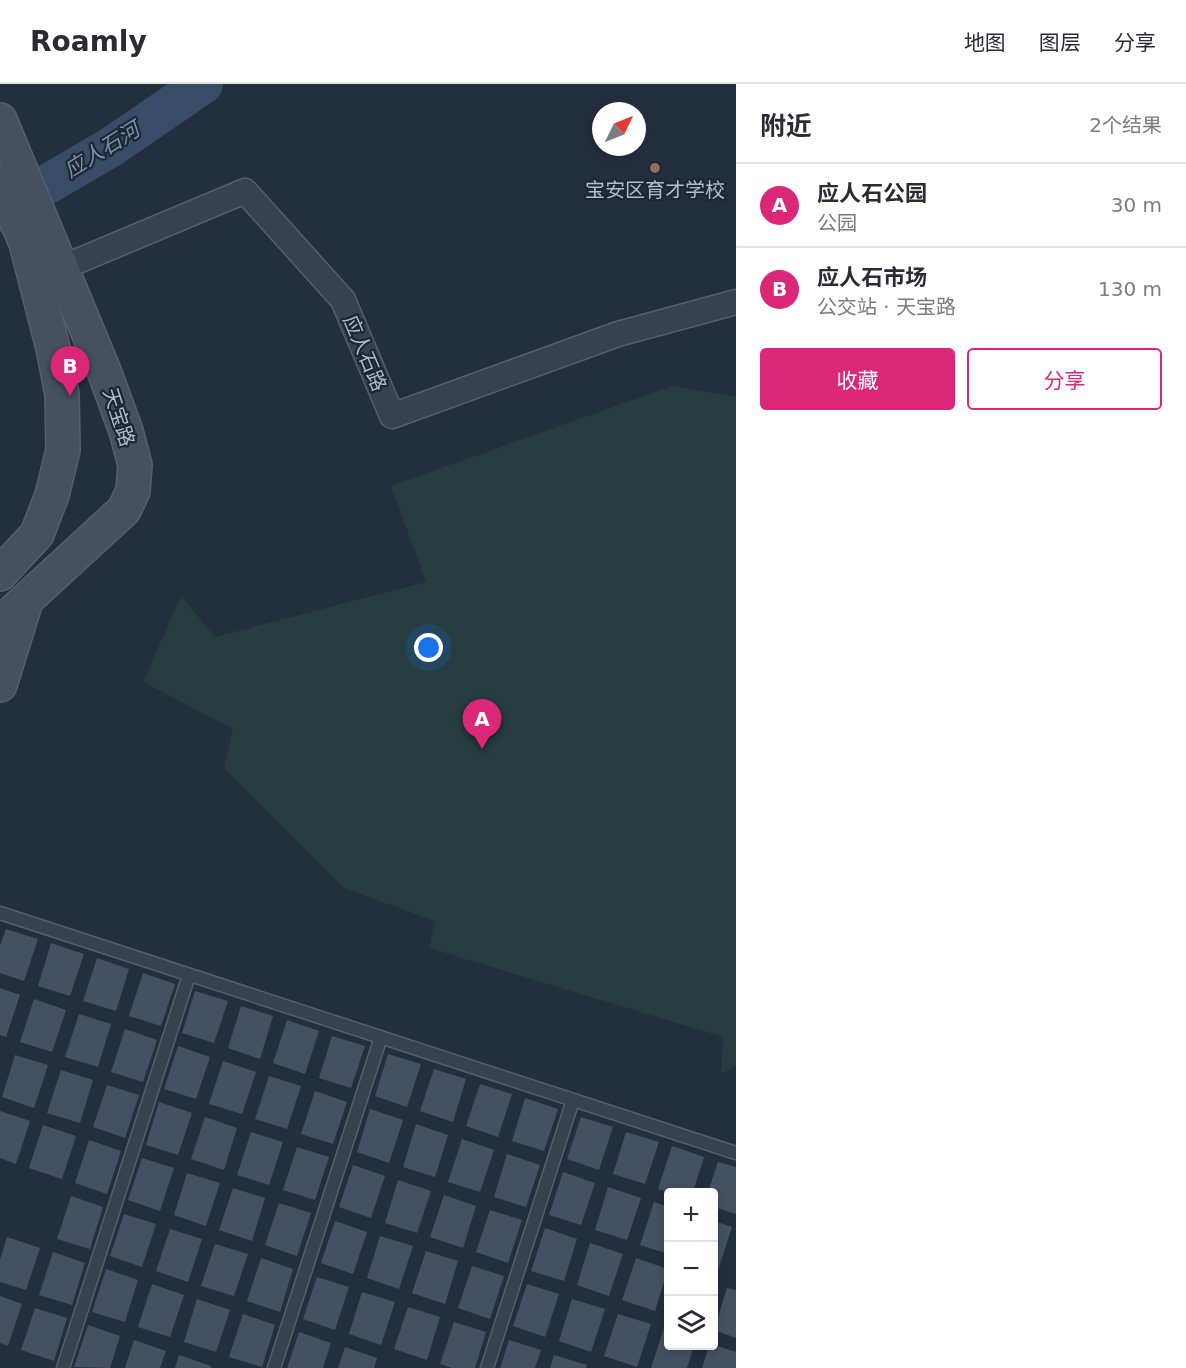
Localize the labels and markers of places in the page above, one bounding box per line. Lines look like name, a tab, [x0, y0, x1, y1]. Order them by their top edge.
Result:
marker: 宝安区育才学校	[648, 161, 662, 175]
place label: 宝安区育才学校	[585, 178, 725, 202]
pin: B	[50, 346, 90, 396]
pin: A	[462, 700, 502, 749]

